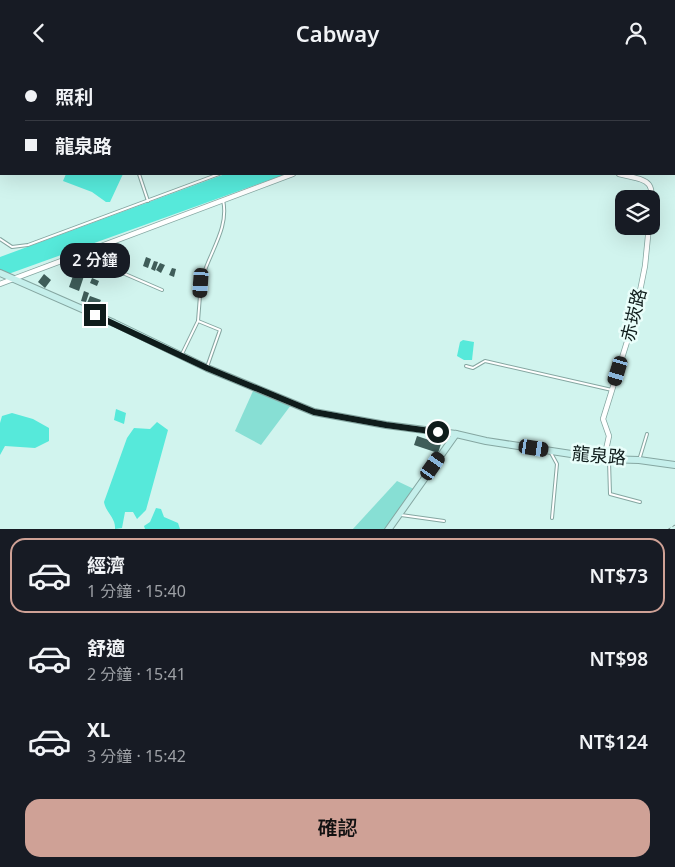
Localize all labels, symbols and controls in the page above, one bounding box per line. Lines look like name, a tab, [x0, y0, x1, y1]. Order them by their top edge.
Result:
text: Cabway	[296, 18, 379, 48]
icon: back	[25, 19, 53, 47]
icon: person	[622, 19, 650, 47]
text: 照利	[55, 84, 93, 110]
text: 龍泉路	[55, 133, 112, 159]
map controls	[615, 190, 660, 235]
button: layers	[615, 190, 660, 235]
callout: 2 分鐘	[60, 243, 130, 277]
text: 2 分鐘	[72, 249, 118, 271]
car	[192, 268, 209, 298]
street label: 赤崁路	[615, 286, 651, 344]
route end	[84, 304, 106, 326]
car	[606, 354, 629, 388]
route start	[427, 421, 449, 443]
car	[518, 438, 549, 458]
street label: 龍泉路	[571, 441, 627, 469]
car	[418, 449, 447, 483]
text: 經濟	[87, 552, 125, 578]
icon: car	[27, 553, 72, 598]
text: NT$73	[590, 563, 648, 589]
text: 1 分鐘 · 15:40	[87, 580, 186, 602]
text: 舒適	[87, 635, 125, 661]
icon: car	[27, 636, 72, 681]
text: NT$98	[590, 646, 648, 672]
text: 2 分鐘 · 15:41	[87, 663, 186, 685]
text: XL	[87, 717, 110, 743]
icon: car	[27, 719, 72, 764]
text: NT$124	[579, 729, 648, 755]
text: 3 分鐘 · 15:42	[87, 745, 186, 767]
button: 確認	[25, 799, 650, 857]

